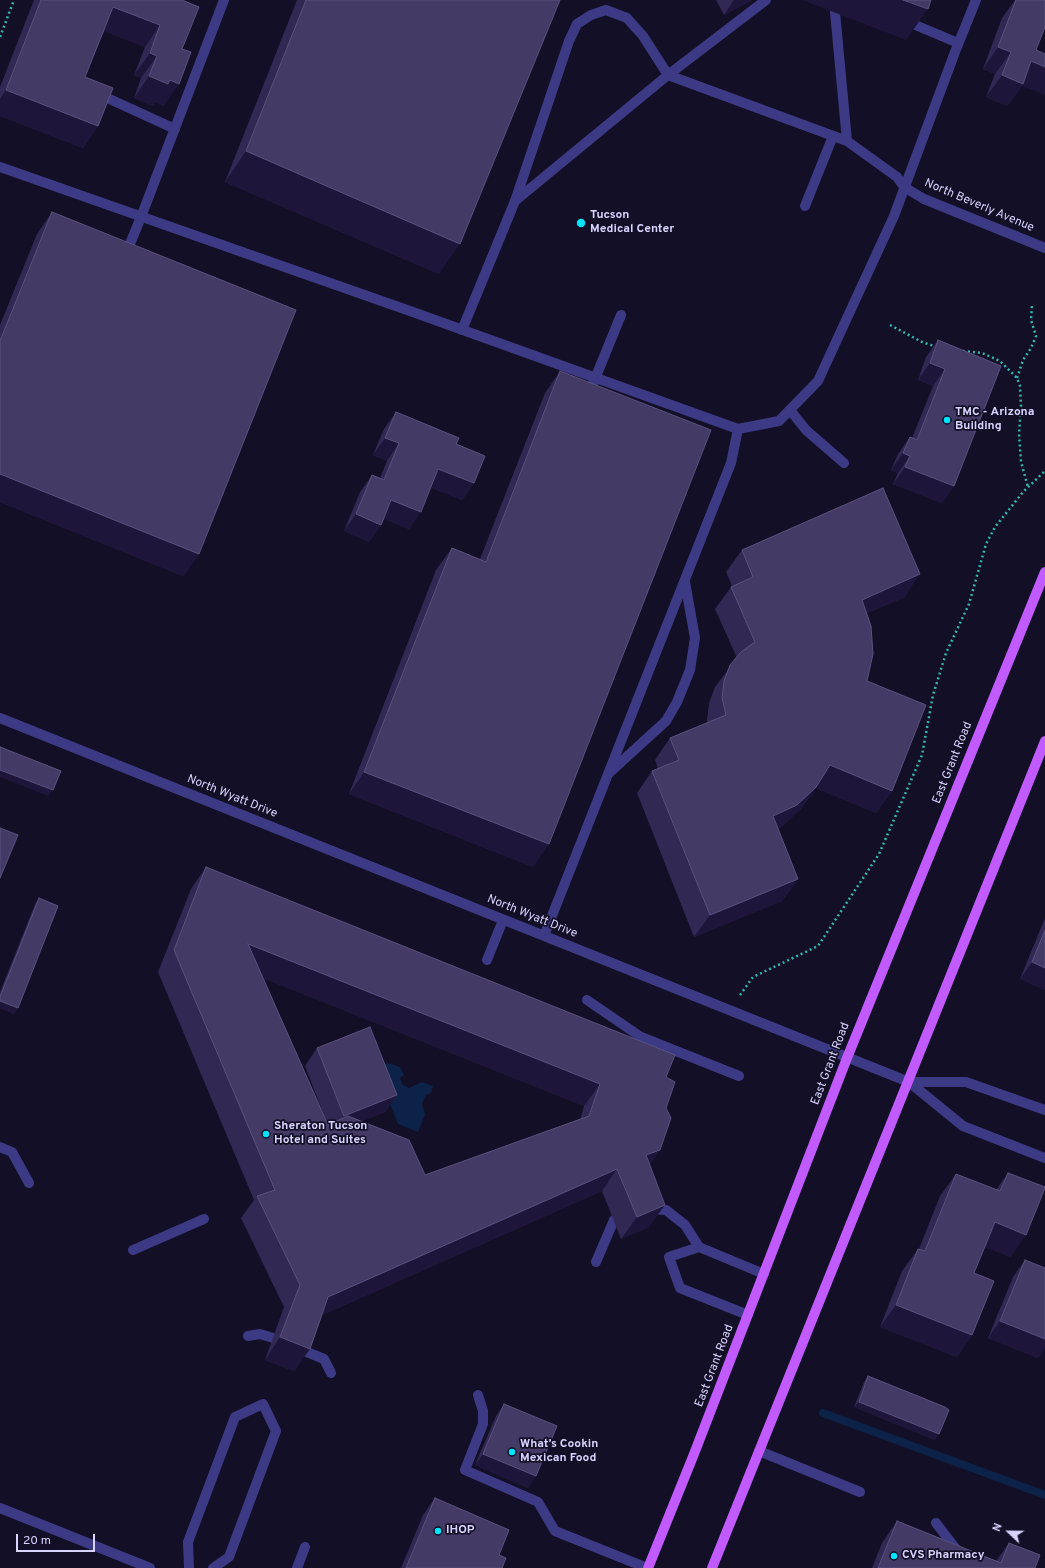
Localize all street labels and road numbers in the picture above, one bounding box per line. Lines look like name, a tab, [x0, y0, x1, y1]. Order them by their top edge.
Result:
street label: North Beverly Avenue	[922, 176, 1036, 236]
street label: East Grant Road	[930, 720, 976, 806]
street label: North Wyatt Drive	[185, 772, 279, 822]
street label: North Wyatt Drive	[485, 892, 579, 942]
street label: East Grant Road	[809, 1021, 853, 1107]
street label: East Grant Road	[693, 1323, 737, 1409]

